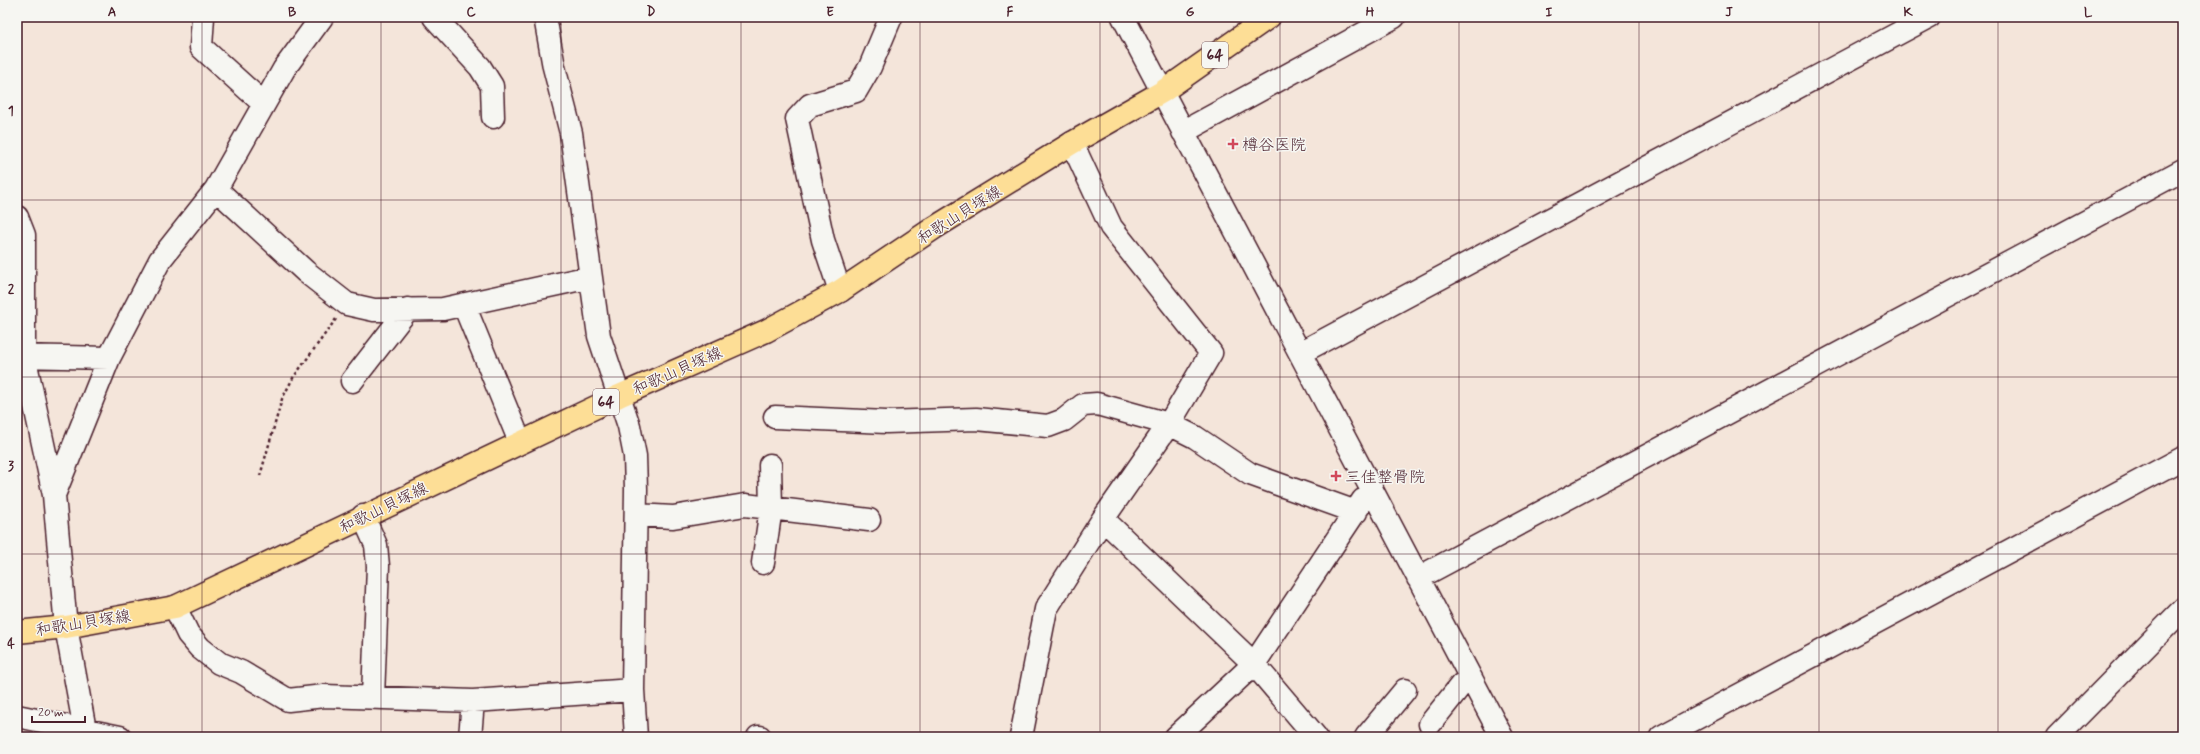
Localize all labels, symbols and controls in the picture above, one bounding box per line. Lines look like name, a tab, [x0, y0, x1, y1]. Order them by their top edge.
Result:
text: A	[108, 4, 116, 21]
text: B	[288, 4, 297, 21]
text: C	[466, 4, 476, 21]
text: D	[647, 4, 656, 21]
text: E	[826, 4, 834, 21]
text: F	[1007, 4, 1014, 21]
text: G	[1186, 4, 1195, 21]
text: H	[1366, 4, 1375, 21]
text: I	[1546, 4, 1553, 21]
text: J	[1725, 4, 1733, 21]
text: K	[1903, 4, 1913, 21]
text: L	[2084, 4, 2093, 21]
road number: 64	[1202, 42, 1228, 68]
text: 1	[8, 103, 14, 120]
place label: 樽谷医院	[1242, 135, 1306, 156]
marker: 樽谷医院	[1227, 138, 1239, 150]
street label: 和歌山貝塚線	[914, 181, 1006, 250]
text: 2	[8, 281, 15, 298]
street label: 和歌山貝塚線	[629, 342, 726, 400]
road number: 64	[593, 389, 619, 415]
text: 3	[8, 458, 14, 475]
place label: 三佳整骨院	[1345, 467, 1425, 488]
marker: 三佳整骨院	[1330, 470, 1342, 482]
street label: 和歌山貝塚線	[336, 478, 431, 539]
street label: 和歌山貝塚線	[34, 606, 132, 641]
text: 4	[7, 636, 15, 653]
scale bar	[32, 698, 85, 724]
text: 20 m	[38, 705, 64, 721]

